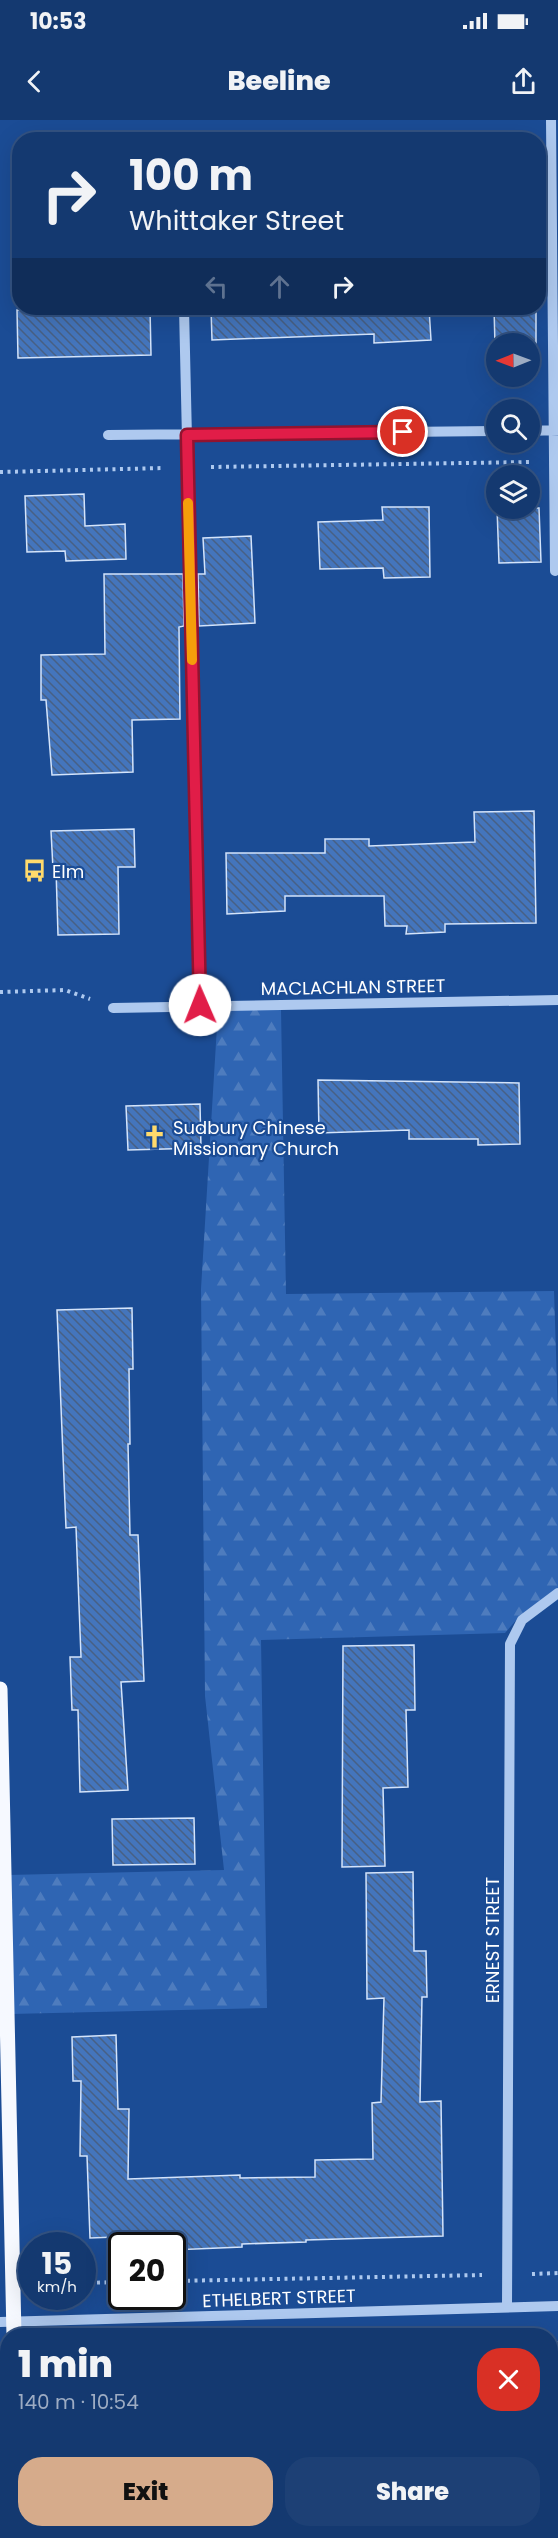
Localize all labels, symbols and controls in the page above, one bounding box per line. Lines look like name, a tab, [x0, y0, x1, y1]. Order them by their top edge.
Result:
text: 10:53	[30, 6, 86, 37]
text: Beeline	[227, 62, 331, 99]
icon: back	[18, 65, 51, 98]
icon: share	[507, 65, 540, 98]
text: 100 m	[129, 146, 253, 205]
icon: right	[30, 156, 108, 234]
text: Whittaker Street	[129, 202, 344, 239]
icon: left	[200, 270, 233, 303]
icon: ahead	[263, 270, 296, 303]
icon: right	[326, 270, 359, 303]
north arrow	[486, 333, 540, 387]
map controls	[486, 333, 540, 519]
button: search	[486, 399, 540, 453]
pin	[377, 406, 428, 457]
icon: arrive	[386, 415, 419, 448]
button: layers	[486, 465, 540, 519]
bus stop icon: Elm	[21, 858, 47, 884]
place label: Elm	[52, 859, 84, 884]
position arrow	[168, 973, 232, 1037]
street label: MACLACHLAN STREET	[260, 973, 446, 1001]
place label: Sudbury Chinese Missionary Church	[173, 1115, 339, 1161]
church icon: Sudbury Chinese Missionary Church	[142, 1124, 168, 1150]
street label: ERNEST STREET	[480, 1876, 505, 2003]
speed limit sign: 20	[108, 2232, 186, 2310]
text: 15	[42, 2242, 72, 2285]
text: km/h	[37, 2276, 77, 2297]
street label: ETHELBERT STREET	[202, 2283, 356, 2313]
text: 1 min	[18, 2339, 113, 2390]
button: close	[477, 2348, 540, 2411]
text: 140 m · 10:54	[18, 2388, 139, 2416]
button: Exit	[18, 2457, 273, 2526]
button: Share	[285, 2457, 540, 2526]

